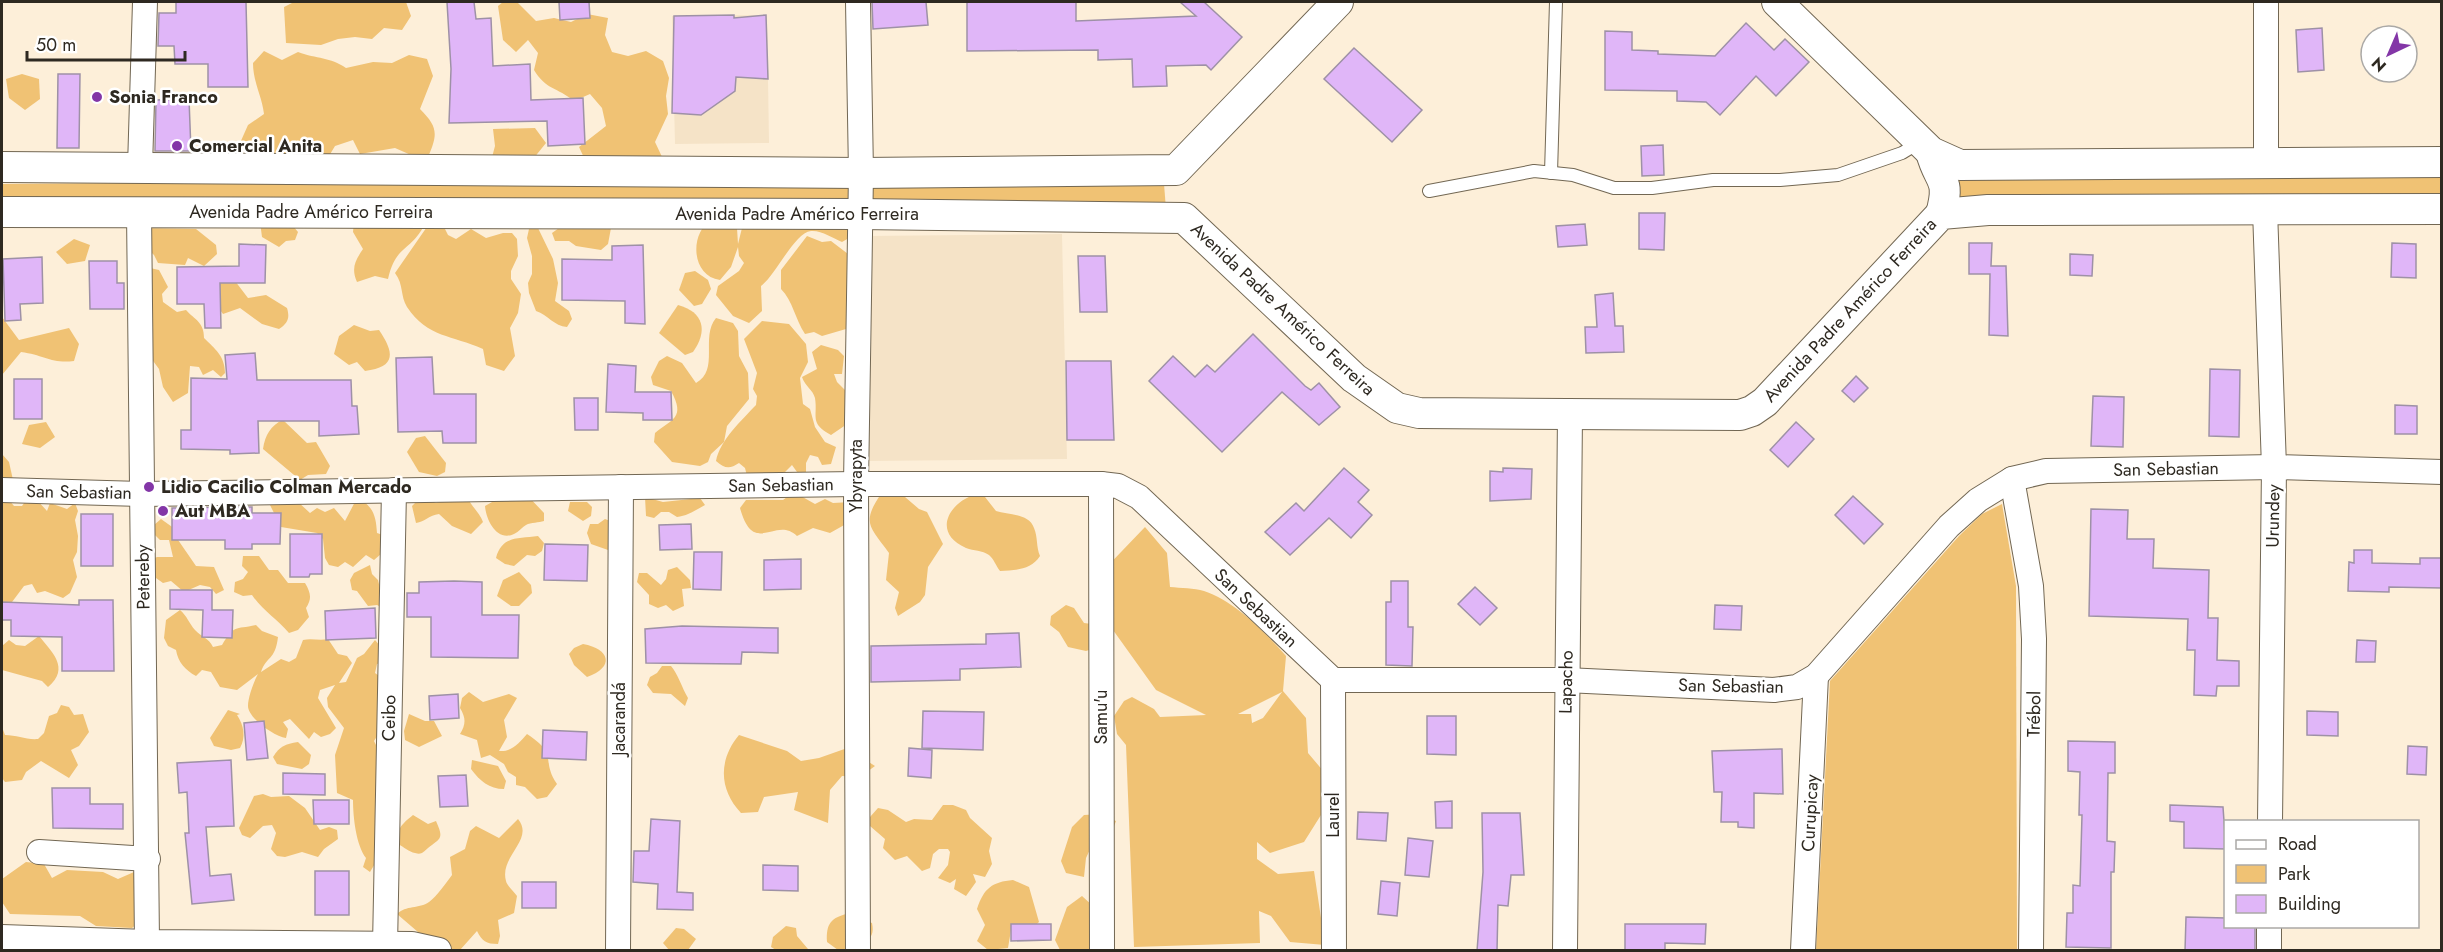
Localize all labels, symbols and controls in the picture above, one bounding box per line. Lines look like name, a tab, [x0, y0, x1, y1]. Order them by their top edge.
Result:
scale bar	[27, 24, 184, 62]
north arrow	[2359, 24, 2419, 84]
text: 50 m	[36, 32, 76, 58]
text: N	[2366, 52, 2391, 77]
place label: Sonia Franco	[109, 84, 218, 110]
marker: Sonia Franco	[90, 90, 104, 104]
place label: Comercial Anita	[189, 133, 322, 159]
marker: Comercial Anita	[170, 139, 184, 153]
street label: Avenida Padre Américo Ferreira	[189, 199, 433, 225]
street label: Avenida Padre Américo Ferreira	[675, 201, 919, 227]
street label: Avenida Padre Américo Ferreira	[1757, 212, 1943, 408]
street label: Avenida Padre Américo Ferreira	[1185, 216, 1381, 402]
street label: Ybyrapyta	[843, 439, 869, 513]
street label: San Sebastian	[2113, 455, 2219, 483]
street label: San Sebastian	[728, 471, 834, 499]
place label: Lidio Cacilio Colman Mercado	[161, 474, 412, 500]
street label: San Sebastian	[26, 478, 132, 506]
marker: Lidio Cacilio Colman Mercado	[142, 480, 156, 494]
street label: Urundey	[2259, 484, 2287, 548]
place label: Aut MBA	[174, 498, 251, 524]
marker: Aut MBA	[156, 504, 170, 518]
street label: Petereby	[129, 544, 157, 610]
street label: San Sebastian	[1208, 562, 1304, 654]
street label: Lapacho	[1552, 650, 1580, 714]
street label: San Sebastian	[1678, 672, 1784, 700]
street label: Jacarandá	[606, 682, 632, 758]
street label: Samu'u	[1088, 689, 1114, 745]
street label: Trébol	[2021, 691, 2047, 737]
street label: Ceibo	[376, 694, 402, 741]
street label: Curupicay	[1795, 774, 1825, 852]
street label: Laurel	[1320, 792, 1346, 838]
legend	[2224, 820, 2419, 928]
text: Road	[2278, 831, 2317, 857]
text: Park	[2278, 861, 2310, 887]
text: Building	[2278, 891, 2341, 917]

